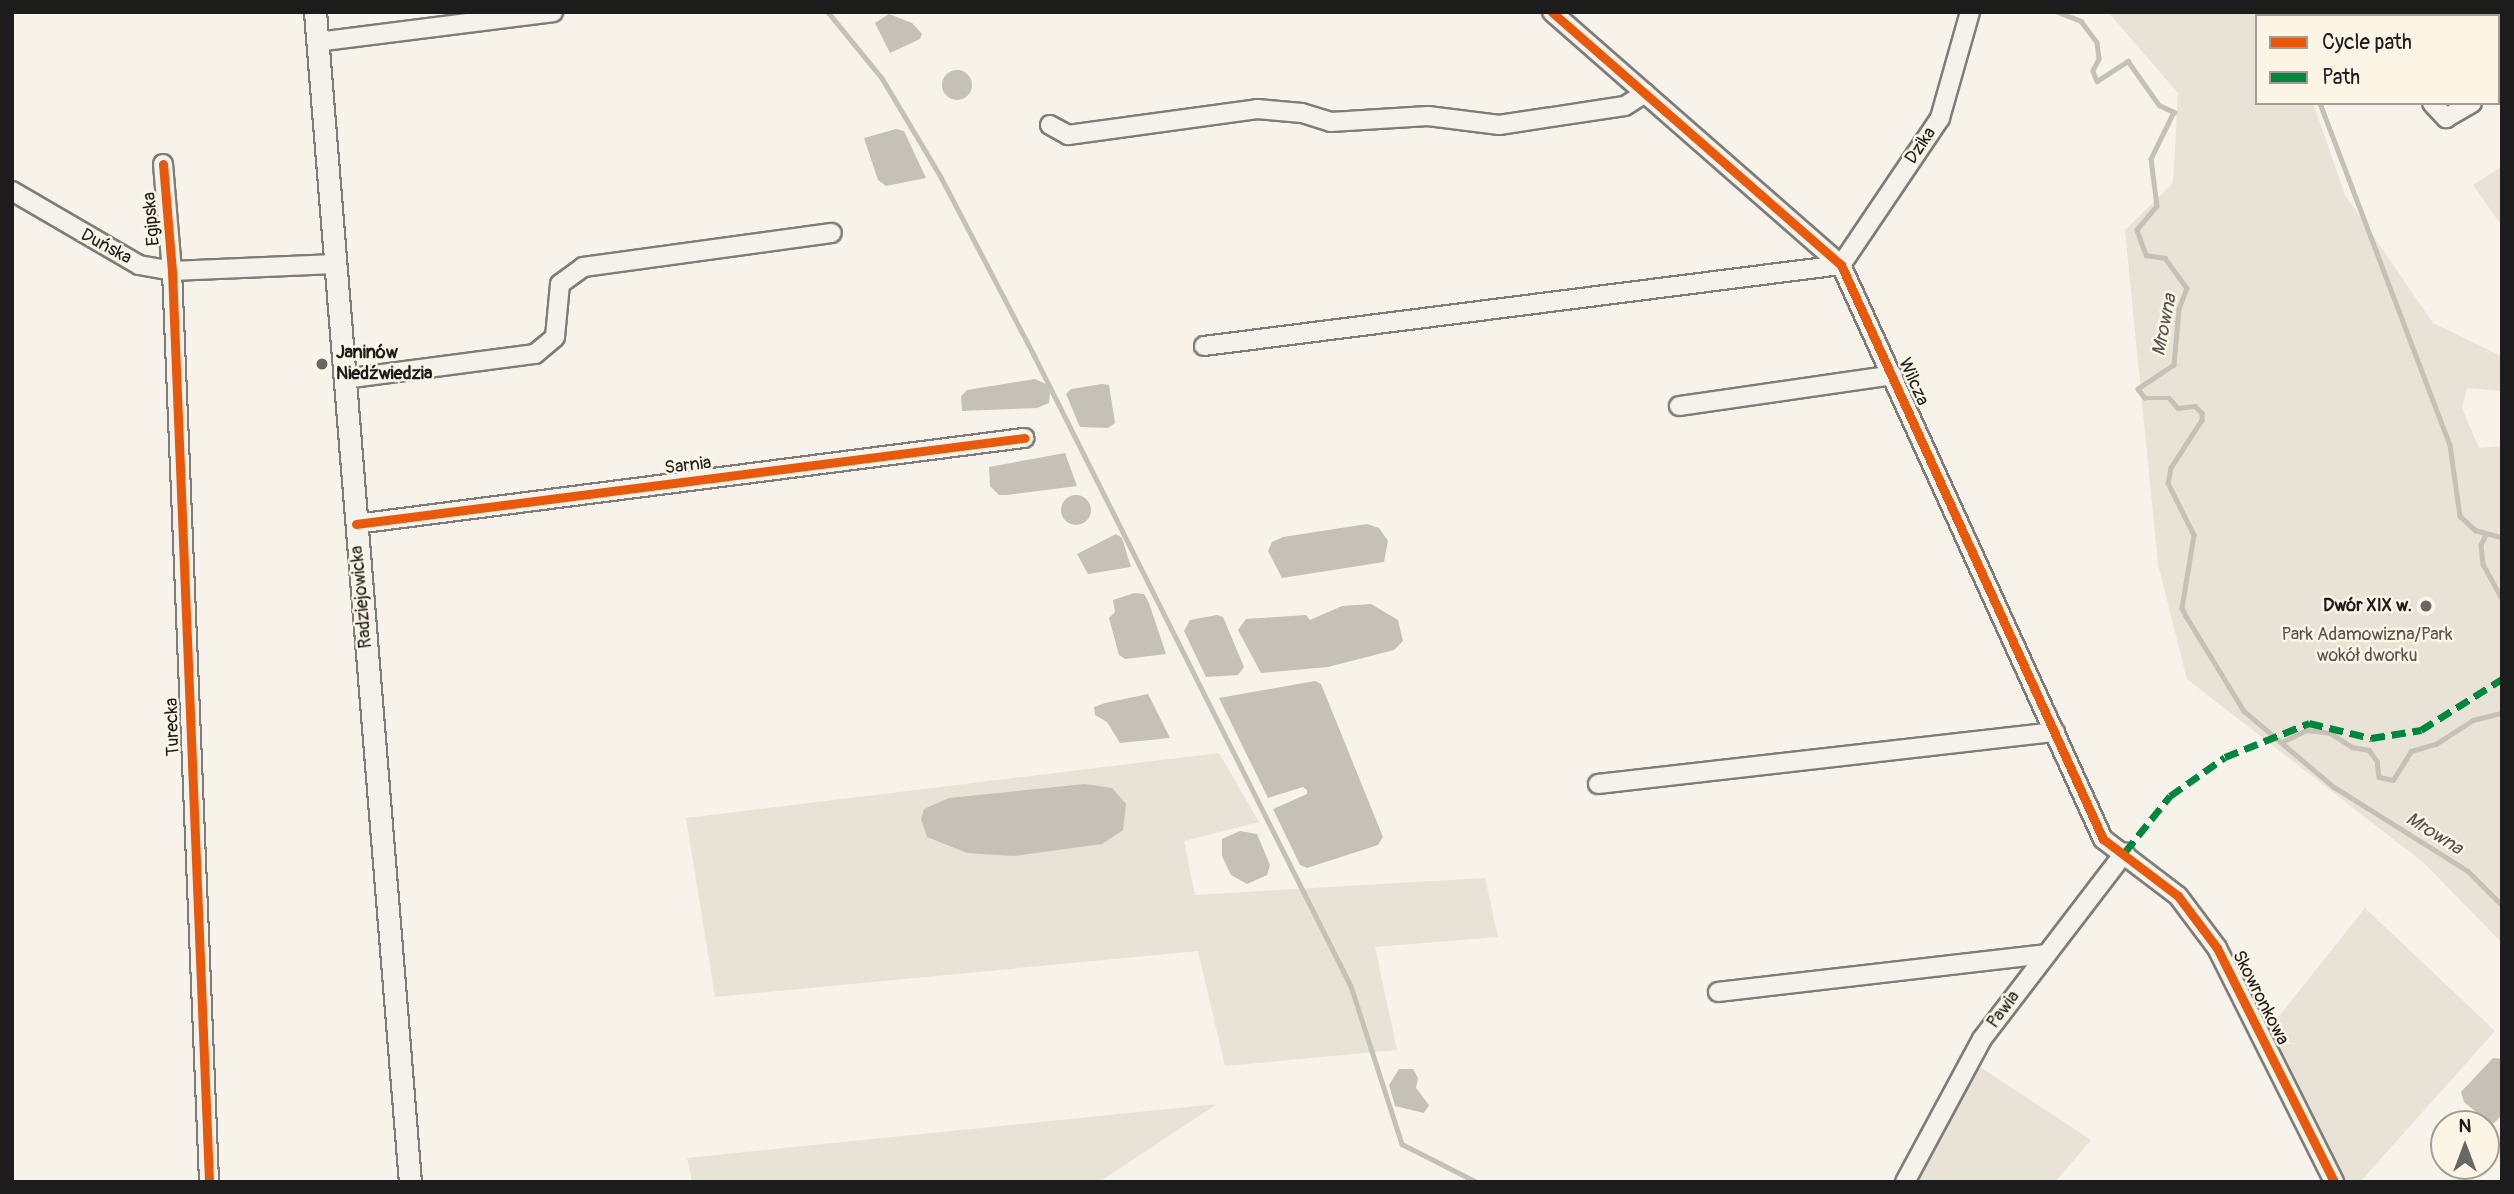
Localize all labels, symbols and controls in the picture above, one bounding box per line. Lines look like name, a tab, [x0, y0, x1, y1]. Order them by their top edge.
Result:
legend	[2255, 14, 2500, 105]
text: Cycle path	[2322, 29, 2412, 56]
text: Path	[2322, 64, 2360, 91]
street label: Dzika	[1901, 123, 1941, 169]
street label: Egipska	[139, 191, 165, 247]
street label: Duńska	[77, 225, 135, 269]
water label: Mrowna	[2148, 292, 2182, 358]
place label: Janinów Niedźwiedzia	[336, 343, 432, 386]
street label: Wilcza	[1893, 355, 1933, 409]
marker: Janinów Niedźwiedzia	[314, 356, 330, 372]
street label: Sarnia	[663, 452, 713, 480]
street label: Radziejowicka	[347, 545, 377, 649]
place label: Dwór XIX w.	[2323, 595, 2412, 617]
marker: Dwór XIX w.	[2418, 598, 2434, 614]
park label: Park Adamowizna/Park wokół dworku	[2281, 625, 2453, 668]
street label: Turecka	[161, 697, 185, 757]
water label: Mrowna	[2401, 808, 2467, 860]
street label: Skowronkowa	[2227, 947, 2293, 1049]
street label: Pawia	[1983, 987, 2025, 1033]
north arrow	[2430, 1110, 2500, 1180]
text: N	[2459, 1114, 2471, 1138]

